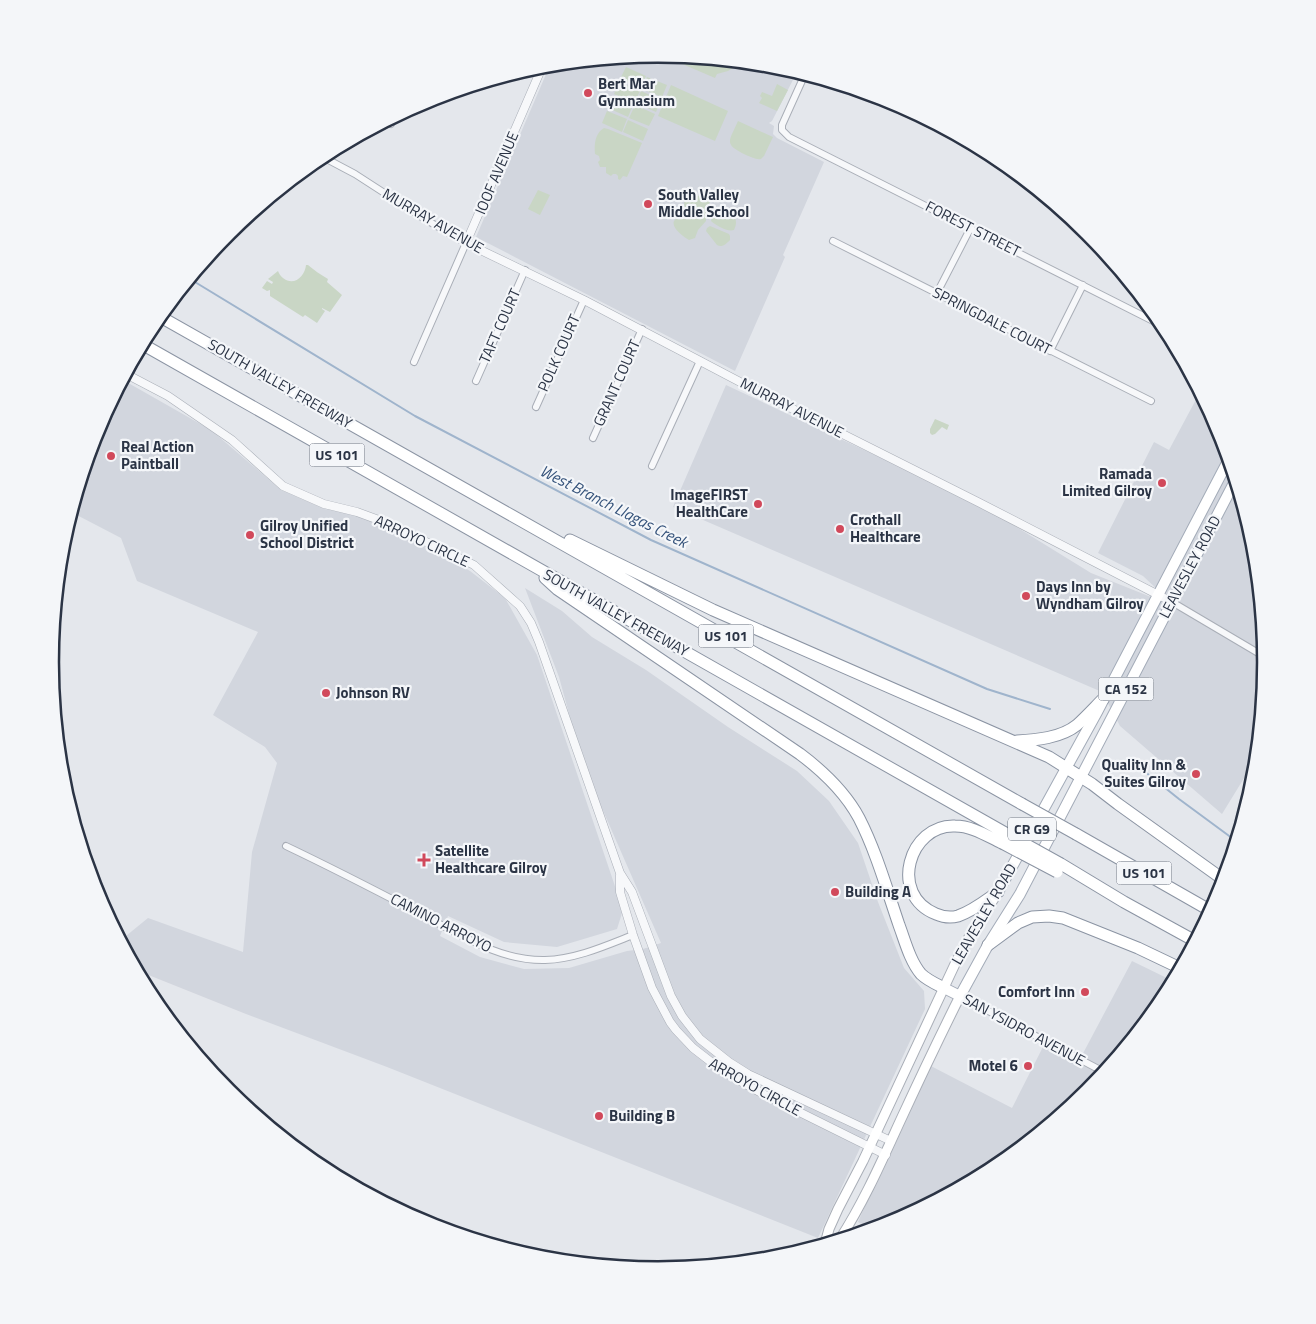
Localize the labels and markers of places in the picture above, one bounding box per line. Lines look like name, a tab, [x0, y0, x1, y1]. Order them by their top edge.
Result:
place label: Bert Mar Gymnasium	[598, 72, 675, 112]
marker: Bert Mar Gymnasium	[582, 87, 594, 99]
place label: South Valley Middle School	[658, 183, 749, 223]
marker: South Valley Middle School	[642, 198, 654, 210]
place label: Real Action Paintball	[121, 435, 194, 475]
marker: Real Action Paintball	[105, 450, 117, 462]
place label: Ramada Limited Gilroy	[1062, 462, 1152, 502]
marker: Ramada Limited Gilroy	[1156, 477, 1168, 489]
place label: ImageFIRST HealthCare	[670, 483, 748, 523]
marker: ImageFIRST HealthCare	[752, 498, 764, 510]
place label: Crothall Healthcare	[850, 508, 921, 548]
place label: Gilroy Unified School District	[260, 514, 355, 554]
marker: Crothall Healthcare	[834, 523, 846, 535]
marker: Gilroy Unified School District	[244, 529, 256, 541]
place label: Days Inn by Wyndham Gilroy	[1036, 575, 1144, 615]
marker: Days Inn by Wyndham Gilroy	[1020, 590, 1032, 602]
place label: Johnson RV	[336, 681, 410, 704]
marker: Johnson RV	[320, 687, 332, 699]
place label: Quality Inn & Suites Gilroy	[1101, 753, 1186, 793]
marker: Quality Inn & Suites Gilroy	[1190, 768, 1202, 780]
place label: Satellite Healthcare Gilroy	[435, 839, 548, 879]
marker: Satellite Healthcare Gilroy	[417, 853, 431, 867]
place label: Building A	[845, 880, 911, 903]
marker: Building A	[829, 886, 841, 898]
place label: Comfort Inn	[998, 980, 1075, 1003]
marker: Comfort Inn	[1079, 986, 1091, 998]
place label: Motel 6	[968, 1054, 1018, 1077]
marker: Motel 6	[1022, 1060, 1034, 1072]
place label: Building B	[609, 1104, 675, 1127]
marker: Building B	[593, 1110, 605, 1122]

